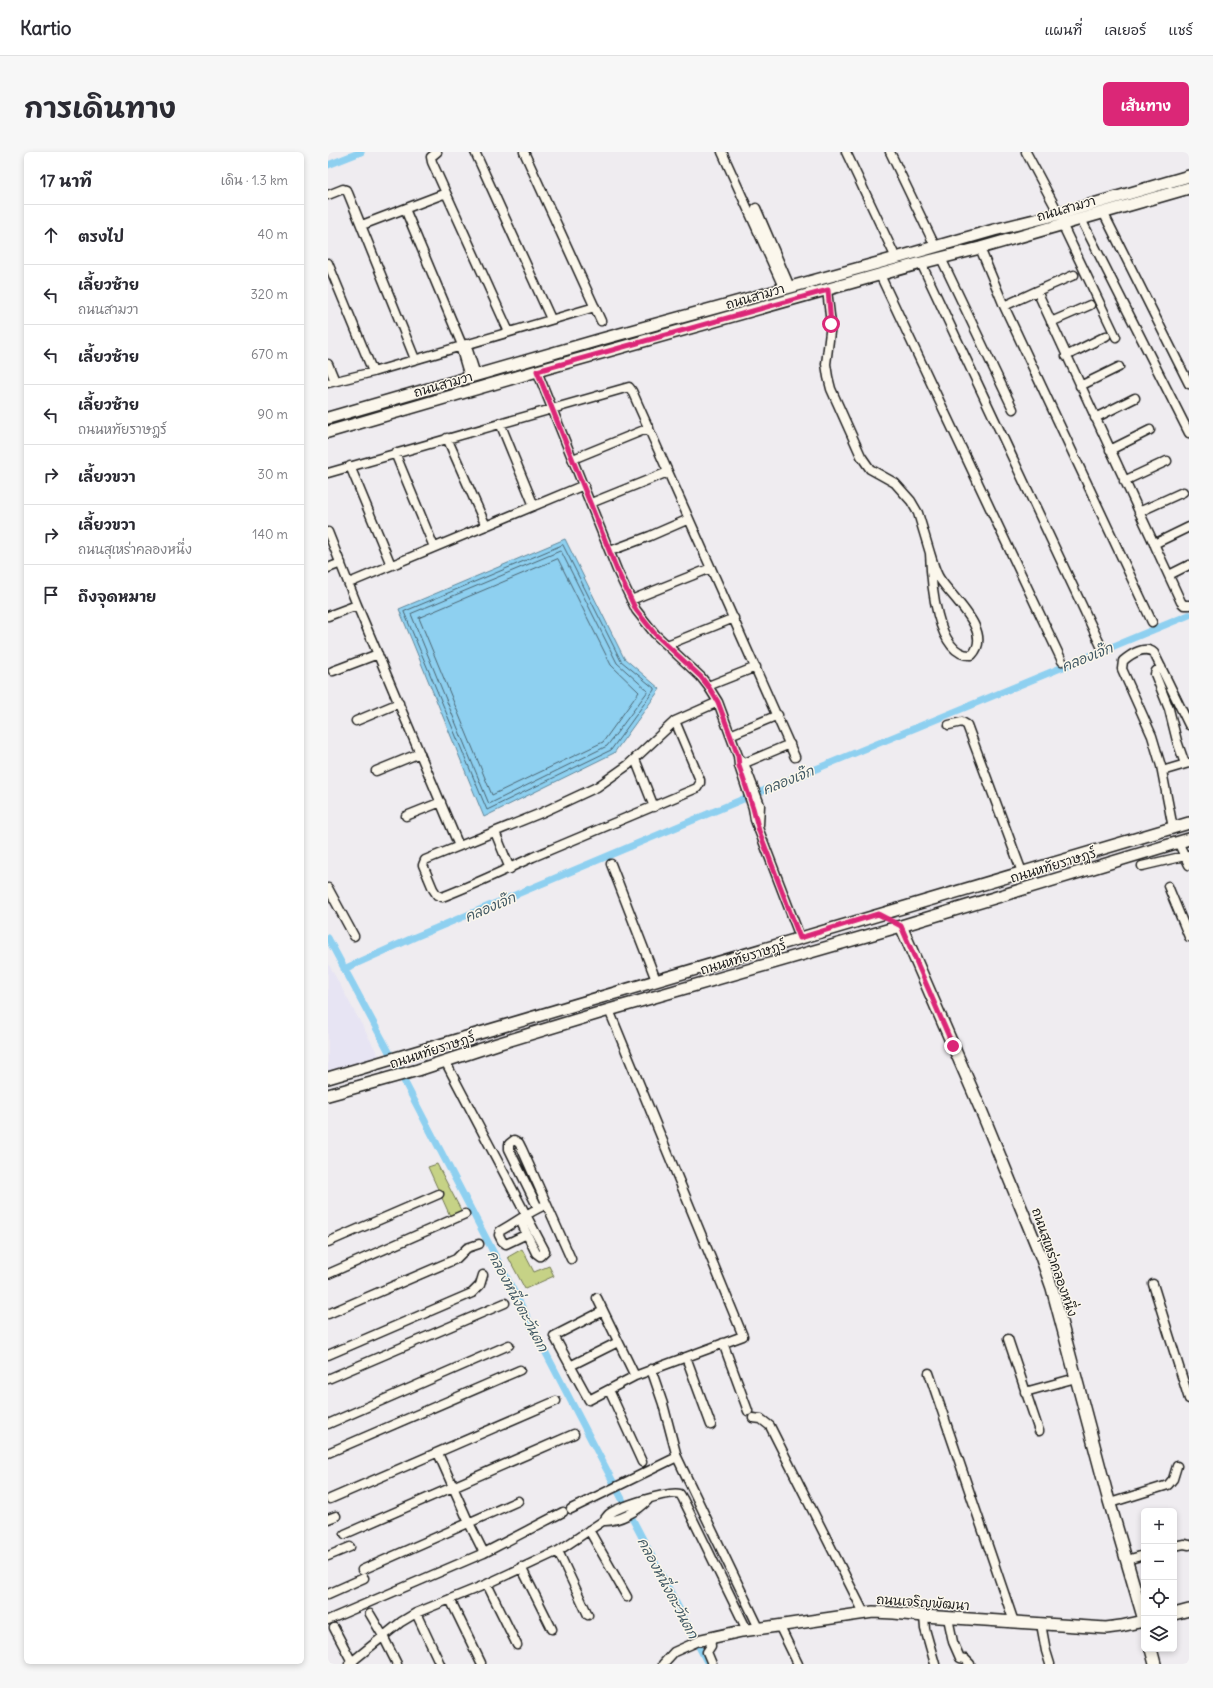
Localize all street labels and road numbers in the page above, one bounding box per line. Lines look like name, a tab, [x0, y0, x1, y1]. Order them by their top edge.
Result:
street label: ถนนสามวา	[1035, 192, 1098, 225]
street label: ถนนสามวา	[724, 280, 787, 313]
street label: ถนนสามวา	[412, 368, 475, 401]
street label: ถนนหทัยราษฎร์	[1008, 843, 1099, 887]
street label: ถนนหทัยราษฎร์	[698, 935, 789, 979]
street label: ถนนหทัยราษฎร์	[387, 1028, 477, 1072]
street label: ถนนสุเหร่าคลองหนึ่ง	[1027, 1204, 1085, 1319]
street label: ถนนเจริญพัฒนา	[876, 1591, 970, 1614]

